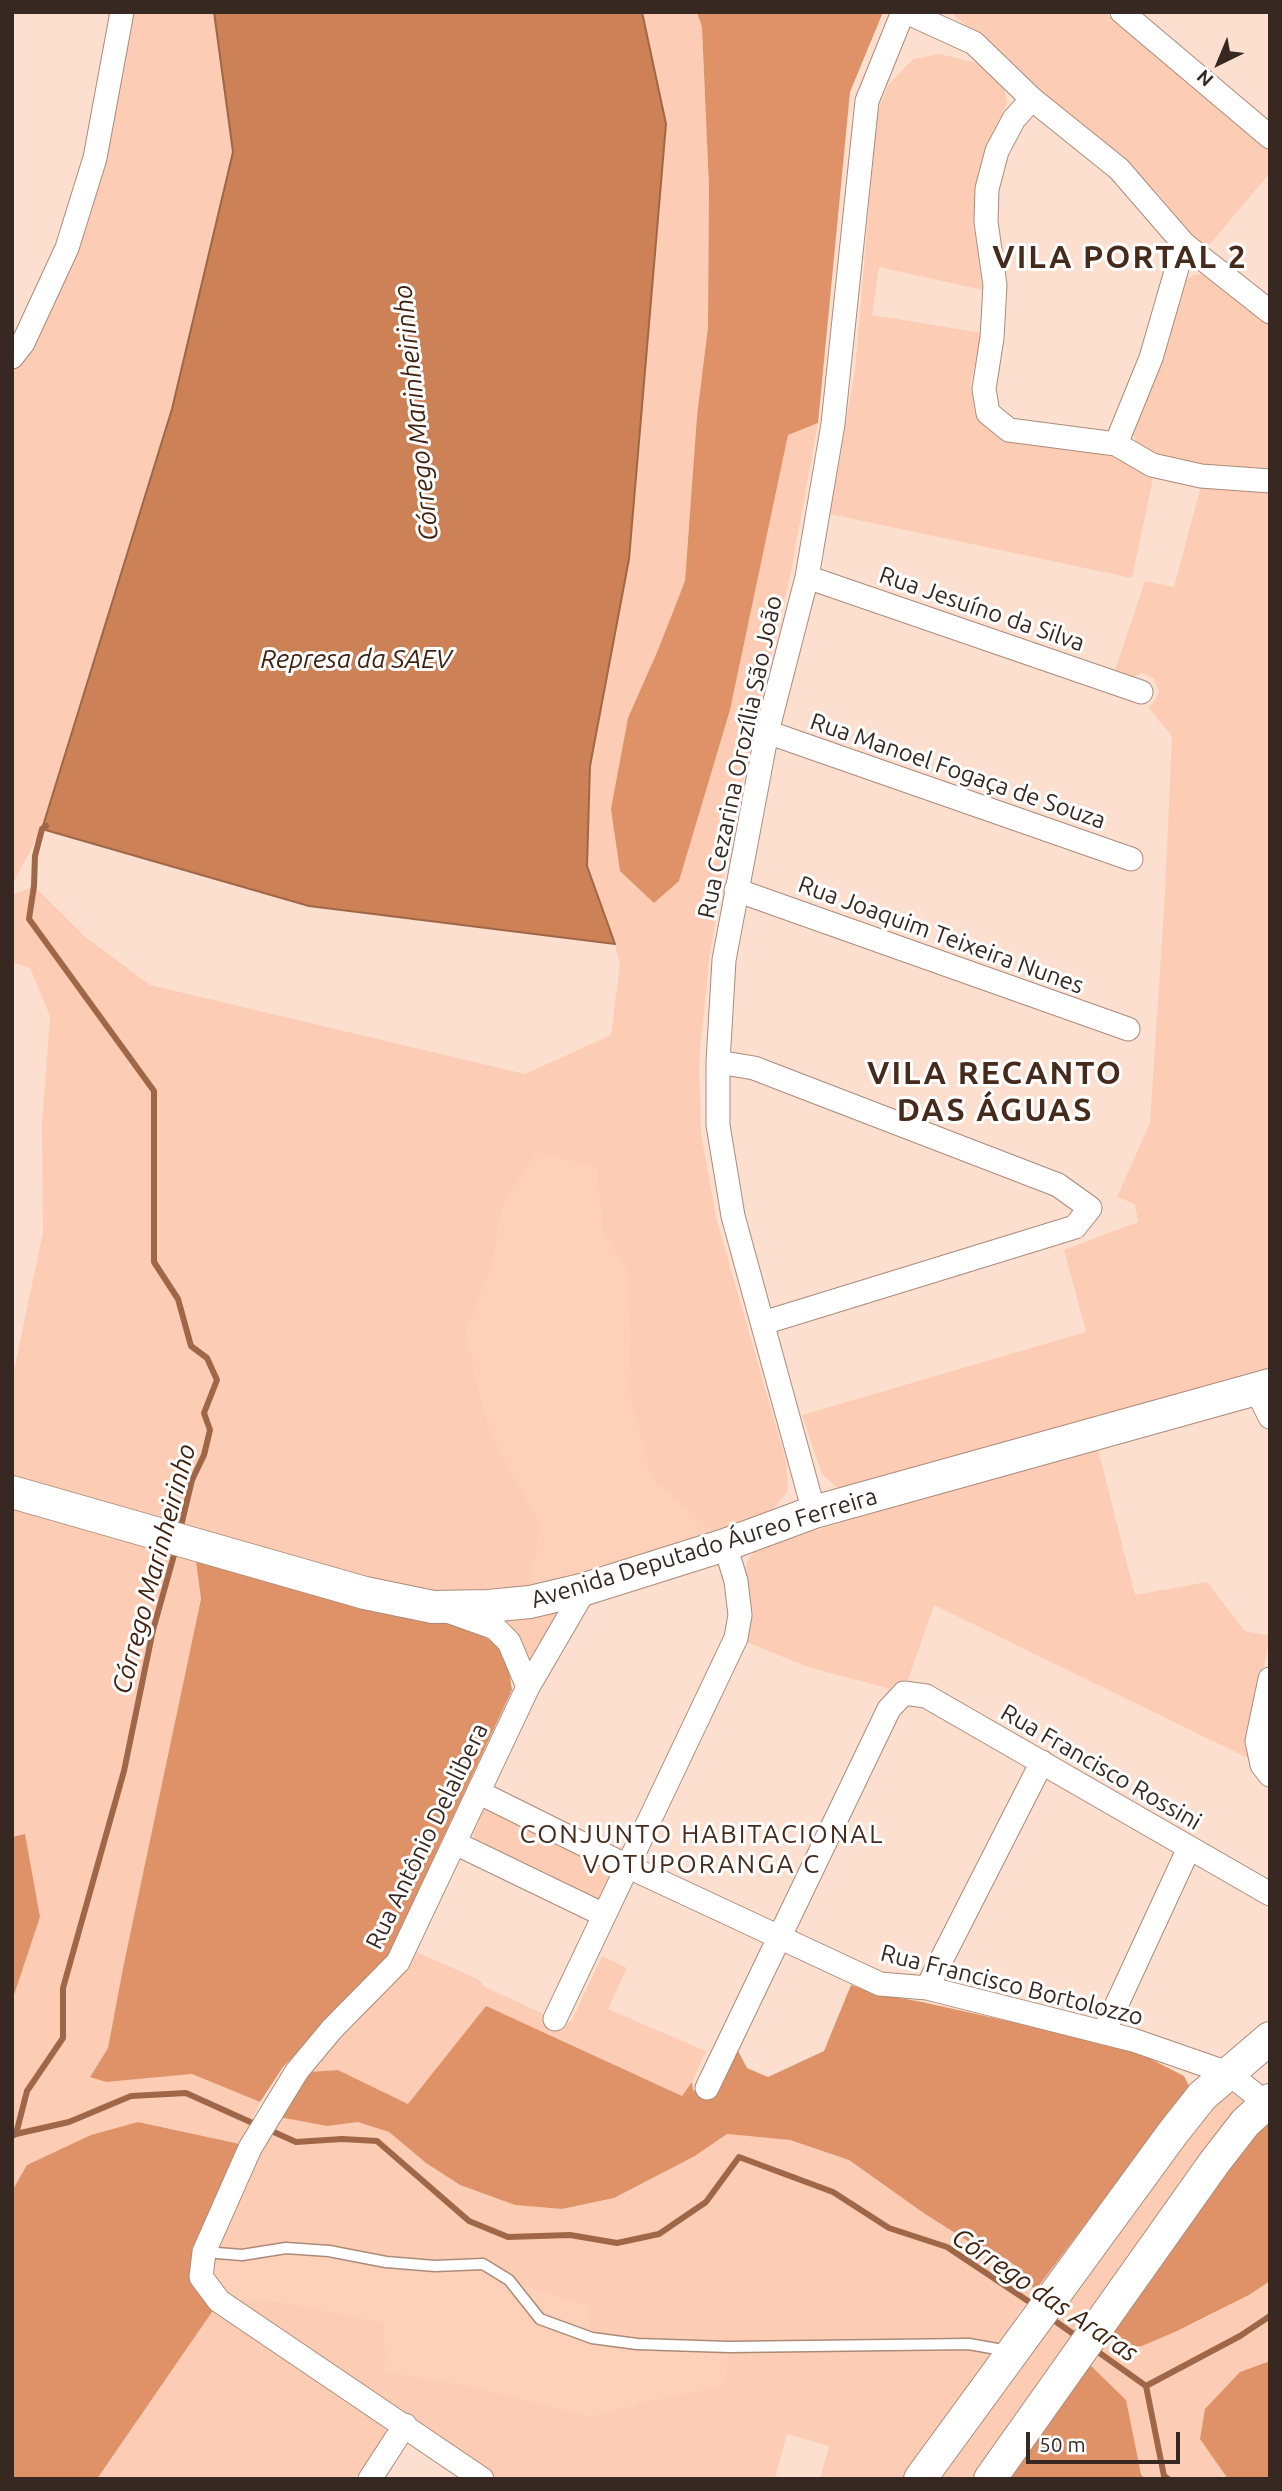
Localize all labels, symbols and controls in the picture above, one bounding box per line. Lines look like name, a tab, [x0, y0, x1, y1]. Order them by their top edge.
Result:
north arrow	[1184, 28, 1254, 98]
text: N	[1192, 65, 1217, 91]
district label: VILA PORTAL 2	[994, 238, 1246, 276]
water label: Córrego Marinheirinho	[387, 283, 445, 543]
street label: Rua Jesuíno da Silva	[876, 560, 1088, 658]
street label: Rua Cezarina Orozília São João	[692, 593, 788, 921]
water label: Represa da SAEV	[261, 643, 451, 675]
street label: Rua Manoel Fogaça de Souza	[806, 707, 1110, 835]
street label: Rua Joaquim Teixeira Nunes	[794, 870, 1088, 1000]
district label: VILA RECANTO DAS ÁGUAS	[869, 1054, 1121, 1129]
water label: Córrego Marinheirinho	[106, 1441, 202, 1697]
street label: Avenida Deputado Áureo Ferreira	[527, 1482, 881, 1614]
street label: Rua Francisco Rossini	[996, 1698, 1206, 1836]
street label: Rua Antônio Delalibera	[360, 1718, 494, 1954]
district label: CONJUNTO HABITACIONAL VOTUPORANGA C	[522, 1818, 882, 1880]
street label: Rua Francisco Bortolozzo	[878, 1938, 1146, 2032]
water label: Córrego das Araras	[946, 2221, 1144, 2369]
scale bar	[1030, 2418, 1184, 2462]
text: 50 m	[1039, 2432, 1086, 2456]

